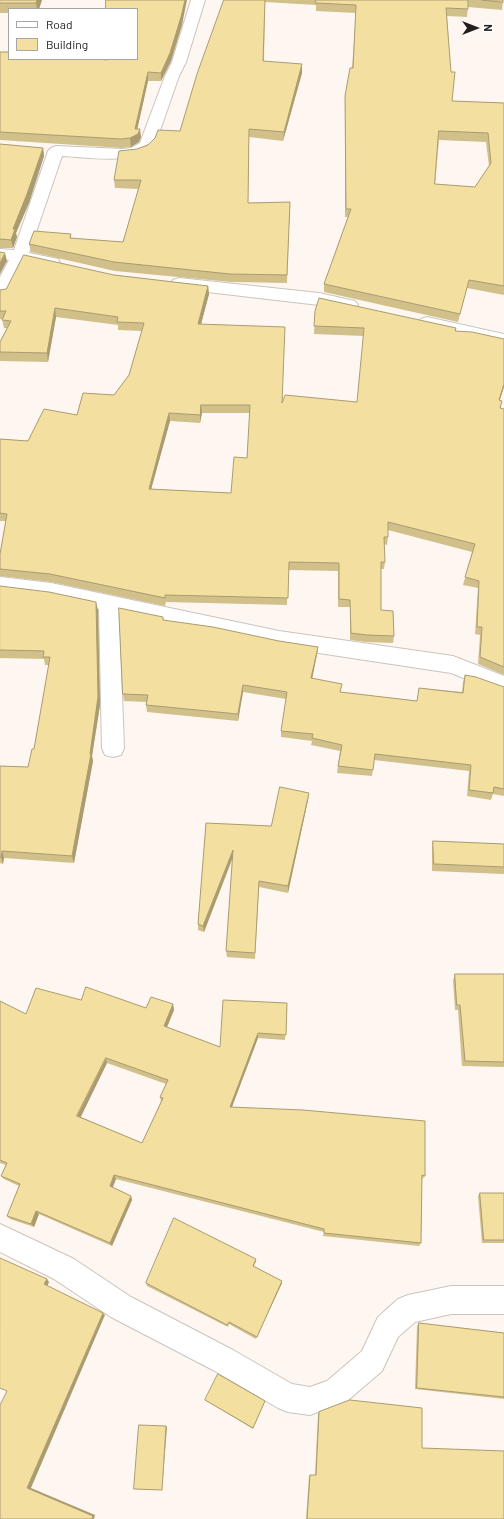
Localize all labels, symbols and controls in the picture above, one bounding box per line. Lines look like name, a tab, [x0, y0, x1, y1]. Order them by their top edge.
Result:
legend	[8, 8, 138, 60]
north arrow	[456, 8, 496, 48]
text: Road	[46, 17, 73, 31]
text: N	[482, 24, 495, 32]
text: Building	[46, 37, 88, 51]

